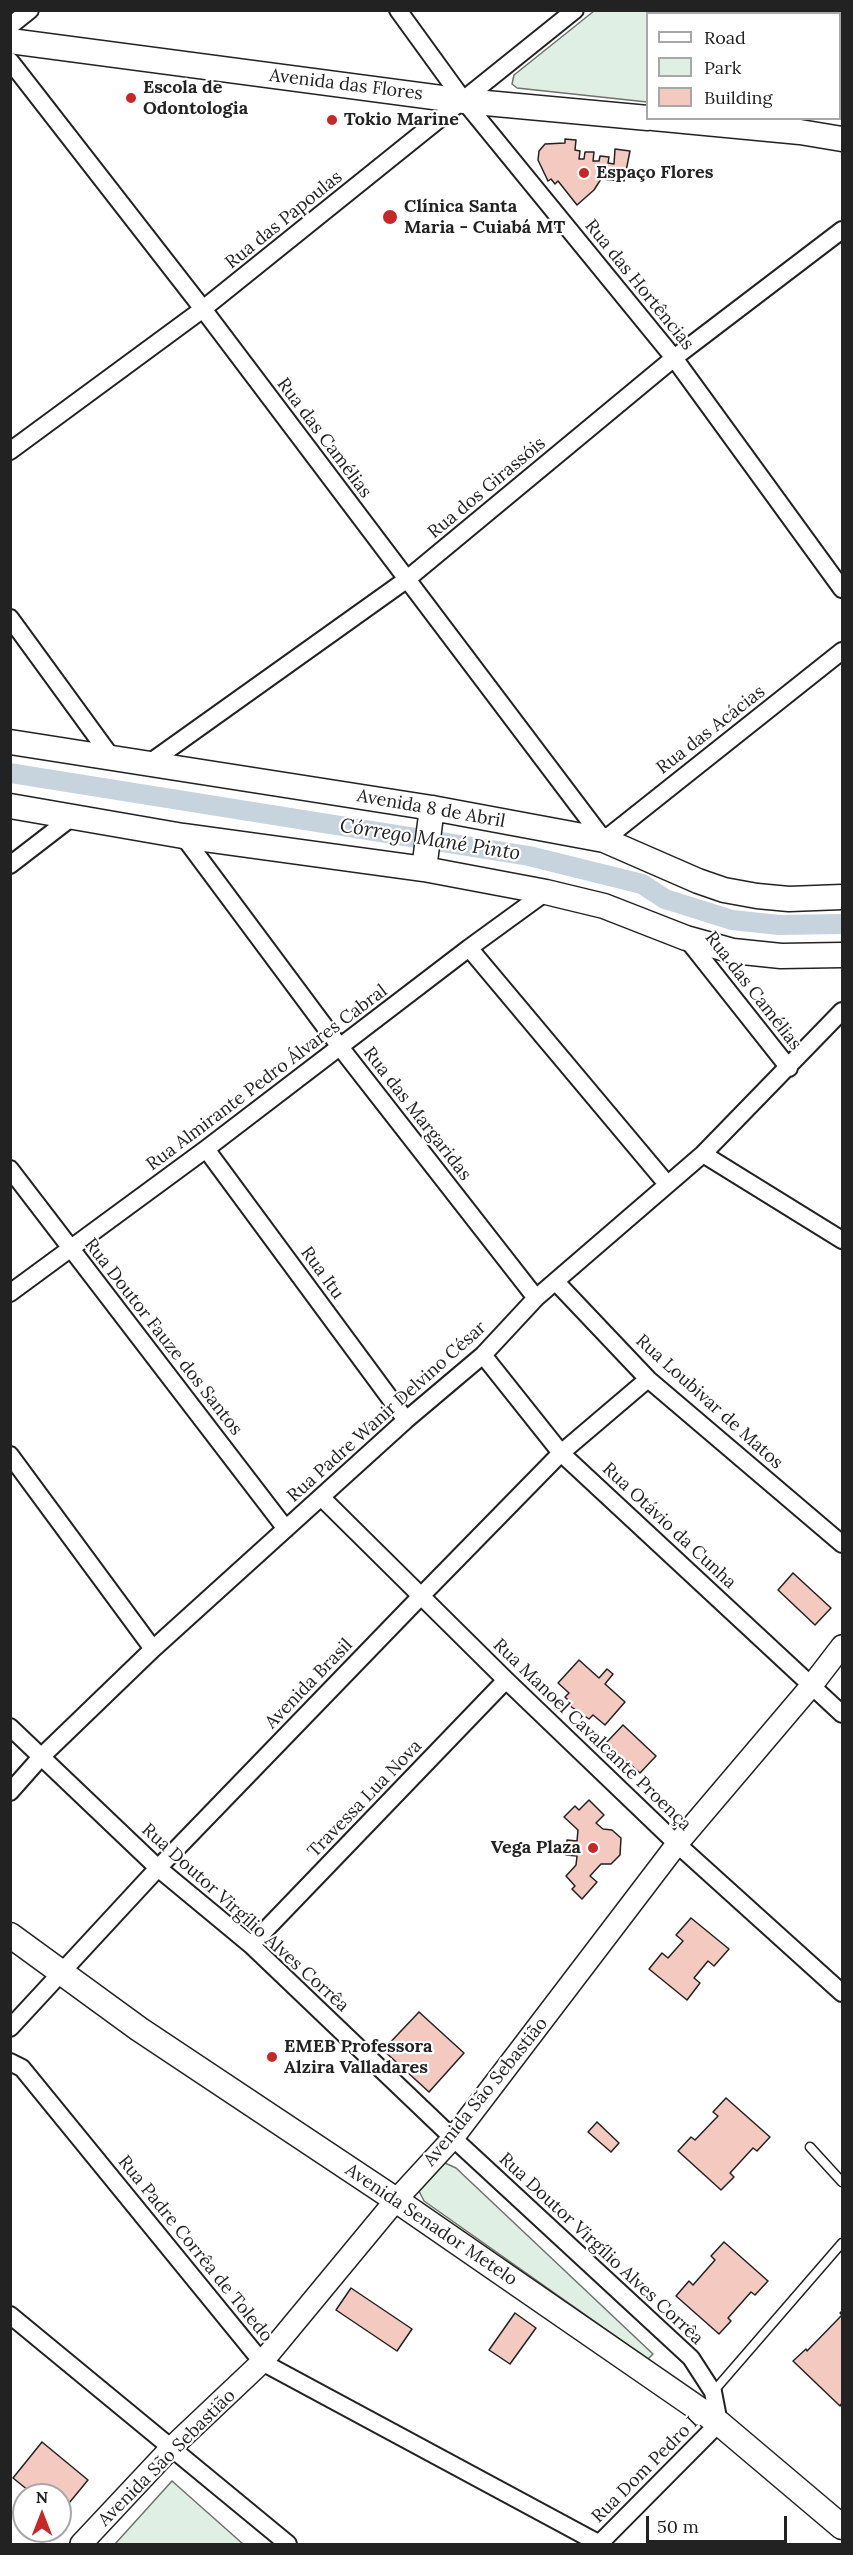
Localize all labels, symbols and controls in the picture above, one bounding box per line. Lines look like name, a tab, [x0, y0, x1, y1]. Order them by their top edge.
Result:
legend	[646, 12, 841, 120]
text: Road	[704, 26, 746, 49]
text: Park	[704, 56, 741, 79]
street label: Avenida das Flores	[268, 65, 424, 105]
place label: Escola de Odontologia	[143, 77, 248, 119]
text: Building	[704, 86, 772, 109]
marker: Escola de Odontologia	[124, 91, 138, 105]
place label: Tokio Marine	[344, 109, 459, 131]
marker: Tokio Marine	[325, 113, 339, 127]
place label: Espaço Flores	[596, 162, 713, 184]
street label: Rua das Papoulas	[221, 166, 347, 274]
marker: Espaço Flores	[577, 166, 591, 180]
place label: Clínica Santa Maria - Cuiabá MT	[404, 196, 565, 238]
marker: Clínica Santa Maria - Cuiabá MT	[381, 208, 399, 226]
street label: Rua das Hortências	[580, 216, 698, 354]
street label: Rua das Camélias	[272, 374, 376, 502]
street label: Rua dos Girassóis	[424, 433, 550, 543]
street label: Rua das Acácias	[653, 681, 769, 779]
street label: Avenida 8 de Abril	[355, 785, 507, 833]
water label: Córrego Mané Pinto	[338, 814, 522, 866]
street label: Rua das Camélias	[700, 927, 806, 1055]
street label: Rua Almirante Pedro Álvares Cabral	[142, 980, 392, 1176]
street label: Rua das Margaridas	[358, 1043, 476, 1185]
street label: Rua Doutor Fauze dos Santos	[79, 1234, 247, 1440]
street label: Rua Itu	[296, 1243, 348, 1303]
street label: Rua Padre Wanir Delvino César	[283, 1317, 491, 1507]
street label: Rua Loubivar de Matos	[631, 1330, 787, 1474]
street label: Rua Otávio da Cunha	[598, 1458, 740, 1594]
street label: Rua Manoel Cavalcante Proença	[488, 1634, 696, 1836]
street label: Avenida Brasil	[261, 1635, 357, 1733]
street label: Travessa Lua Nova	[303, 1736, 427, 1862]
street label: Rua Doutor Virgílio Alves Corrêa	[137, 1819, 353, 2017]
place label: Vega Plaza	[491, 1837, 581, 1859]
marker: Vega Plaza	[586, 1841, 600, 1855]
street label: Avenida São Sebastião	[419, 2013, 553, 2171]
place label: EMEB Professora Alzira Valladares	[284, 2036, 433, 2078]
marker: EMEB Professora Alzira Valladares	[265, 2050, 279, 2064]
street label: Rua Doutor Virgílio Alves Corrêa	[494, 2149, 708, 2349]
street label: Rua Padre Corrêa de Toledo	[113, 2151, 277, 2347]
street label: Avenida Senador Metelo	[341, 2159, 521, 2291]
street label: Avenida São Sebastião	[94, 2385, 240, 2531]
street label: Rua Dom Pedro I	[588, 2413, 702, 2527]
north arrow	[12, 2483, 72, 2543]
text: N	[36, 2487, 48, 2507]
scale bar	[649, 2504, 790, 2542]
text: 50 m	[657, 2515, 699, 2538]

